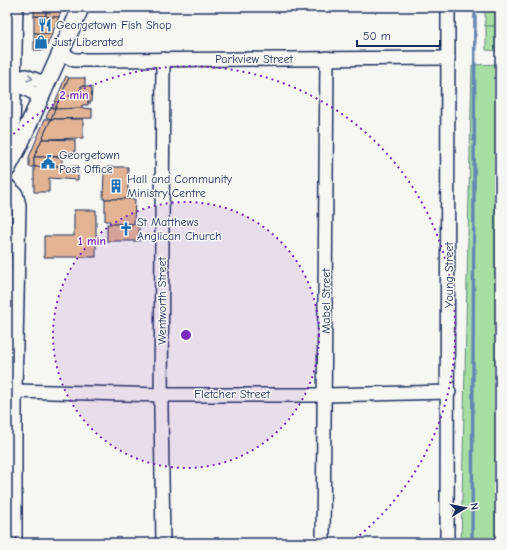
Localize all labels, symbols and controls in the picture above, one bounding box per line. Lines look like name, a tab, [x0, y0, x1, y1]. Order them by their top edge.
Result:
restaurant icon: Georgetown Fish Shop	[37, 17, 53, 33]
place label: Georgetown Fish Shop	[56, 18, 172, 32]
scale bar	[357, 22, 440, 48]
text: 50 m	[363, 29, 391, 43]
shop icon: Just Liberated	[33, 34, 49, 50]
place label: Just Liberated	[52, 35, 123, 49]
street label: Parkview Street	[215, 52, 294, 66]
one-way arrow	[27, 73, 34, 82]
text: 2 min	[59, 88, 89, 102]
place label: Georgetown Post Office	[59, 148, 120, 176]
public building icon: Georgetown Post Office	[40, 154, 56, 170]
place label: Hall and Community Ministry Centre	[127, 172, 233, 200]
building icon: Hall and Community Ministry Centre	[108, 178, 124, 194]
place label: St Matthews Anglican Church	[137, 215, 222, 243]
church icon: St Matthews Anglican Church	[118, 221, 134, 237]
text: 1 min	[78, 234, 106, 248]
street label: Young Street	[442, 241, 456, 308]
street label: Wentworth Street	[155, 257, 169, 345]
street label: Mabel Street	[319, 268, 333, 334]
centre of rings	[179, 328, 193, 342]
street label: Fletcher Street	[194, 387, 270, 401]
north arrow	[445, 488, 485, 528]
text: N	[467, 502, 481, 511]

